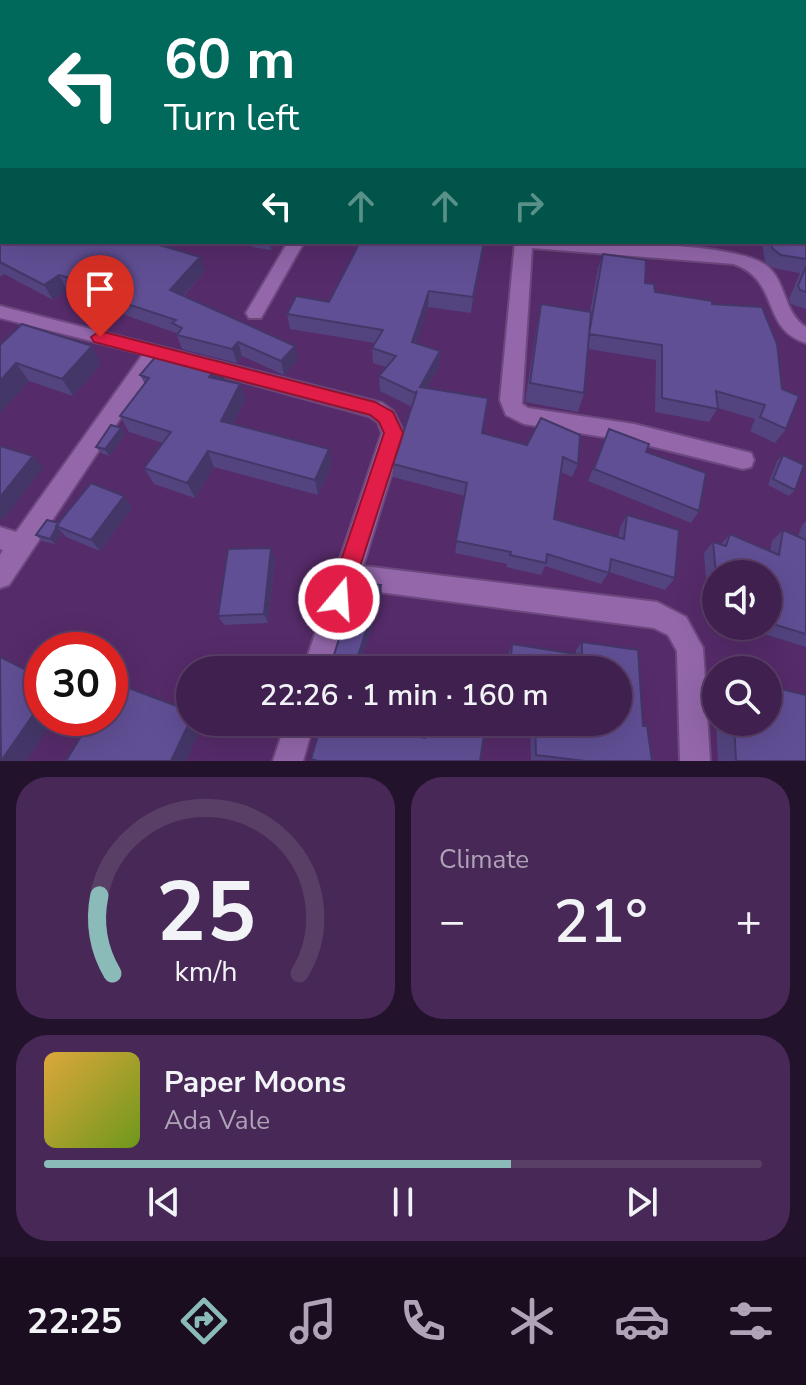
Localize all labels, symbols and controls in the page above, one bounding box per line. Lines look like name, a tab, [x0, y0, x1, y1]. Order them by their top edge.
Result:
text: 60 m	[164, 21, 295, 98]
icon: left	[32, 32, 136, 136]
text: Turn left	[164, 94, 299, 143]
icon: left	[255, 184, 299, 228]
icon: ahead	[339, 184, 383, 228]
icon: ahead	[423, 184, 467, 228]
icon: right	[507, 184, 551, 228]
pin	[66, 255, 134, 337]
icon: arrive	[78, 267, 122, 311]
position arrow	[297, 557, 381, 641]
map controls	[702, 560, 782, 736]
button: sound	[702, 560, 782, 640]
speed limit sign: 30	[24, 632, 128, 736]
button: search	[702, 656, 782, 736]
text: 22:26 · 1 min · 160 m	[259, 675, 549, 716]
text: Climate	[439, 842, 529, 877]
text: 25	[156, 856, 255, 969]
text: 21°	[553, 881, 648, 963]
text: −	[439, 892, 465, 952]
text: +	[736, 892, 762, 952]
text: km/h	[174, 952, 237, 991]
text: Paper Moons	[164, 1062, 346, 1103]
text: Ada Vale	[164, 1103, 270, 1138]
icon: previous	[142, 1180, 186, 1224]
icon: pause	[381, 1180, 425, 1224]
icon: next	[620, 1180, 664, 1224]
icon: directions	[176, 1293, 232, 1349]
icon: music	[285, 1293, 341, 1349]
icon: phone	[395, 1293, 451, 1349]
icon: climate	[504, 1293, 560, 1349]
icon: car	[614, 1293, 670, 1349]
icon: filters	[723, 1293, 779, 1349]
text: 22:25	[27, 1297, 122, 1346]

